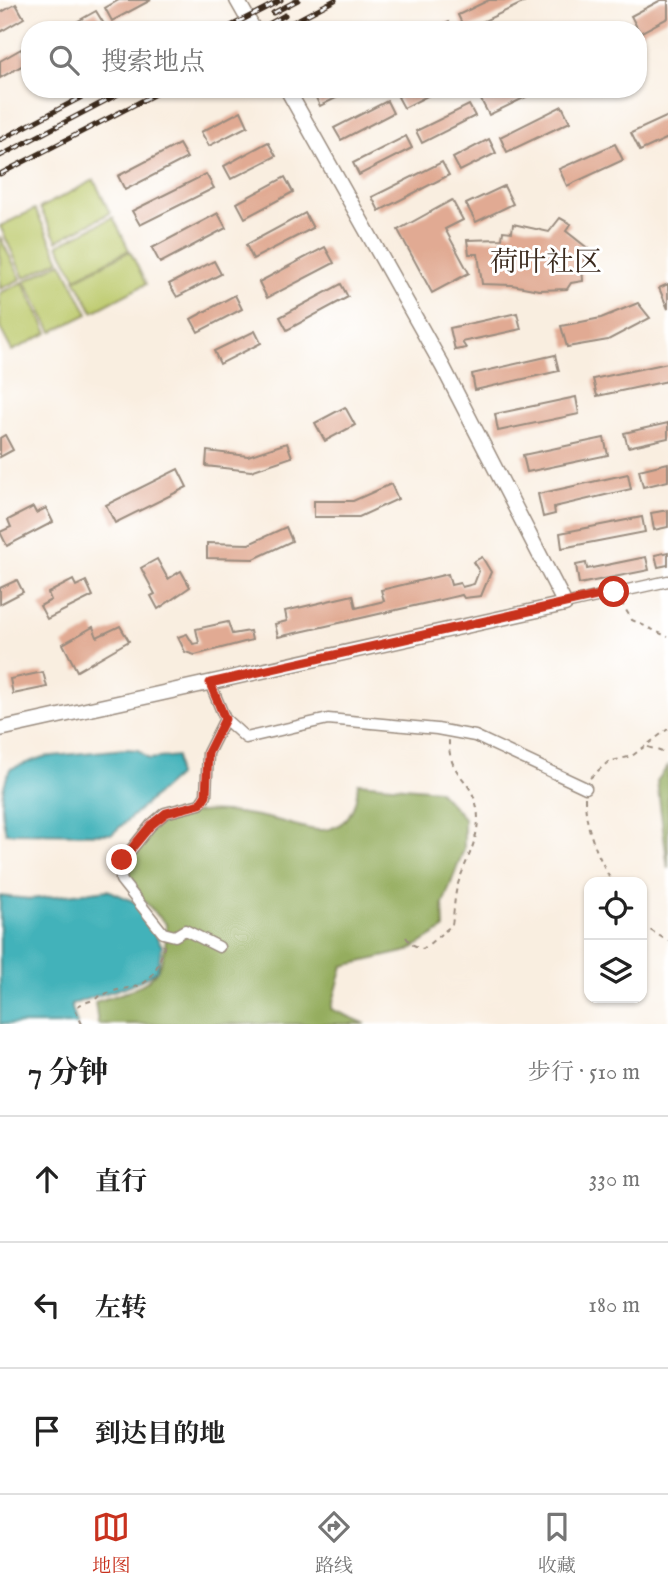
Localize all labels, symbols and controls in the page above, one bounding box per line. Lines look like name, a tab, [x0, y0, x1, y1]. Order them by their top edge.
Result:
search box	[21, 21, 647, 98]
icon: search	[45, 41, 83, 79]
text: 搜索地点	[101, 46, 205, 79]
district label: 荷叶社区	[490, 246, 602, 281]
route start	[598, 576, 629, 607]
route end	[106, 844, 137, 875]
map controls	[584, 877, 647, 1003]
button: locate	[584, 877, 647, 940]
button: layers	[584, 940, 647, 1003]
text: 7 分钟	[28, 1055, 109, 1093]
text: 步行 · 510 m	[528, 1058, 640, 1087]
icon: ahead	[28, 1160, 66, 1198]
text: 330 m	[589, 1165, 640, 1194]
text: 直行	[95, 1166, 147, 1199]
icon: left	[28, 1286, 66, 1324]
text: 180 m	[588, 1291, 640, 1320]
text: 左转	[95, 1292, 147, 1325]
icon: arrive	[28, 1412, 66, 1450]
text: 到达目的地	[95, 1418, 225, 1451]
tab: 地图	[92, 1508, 130, 1579]
tab: 路线	[315, 1508, 353, 1579]
tab: 收藏	[538, 1508, 576, 1579]

